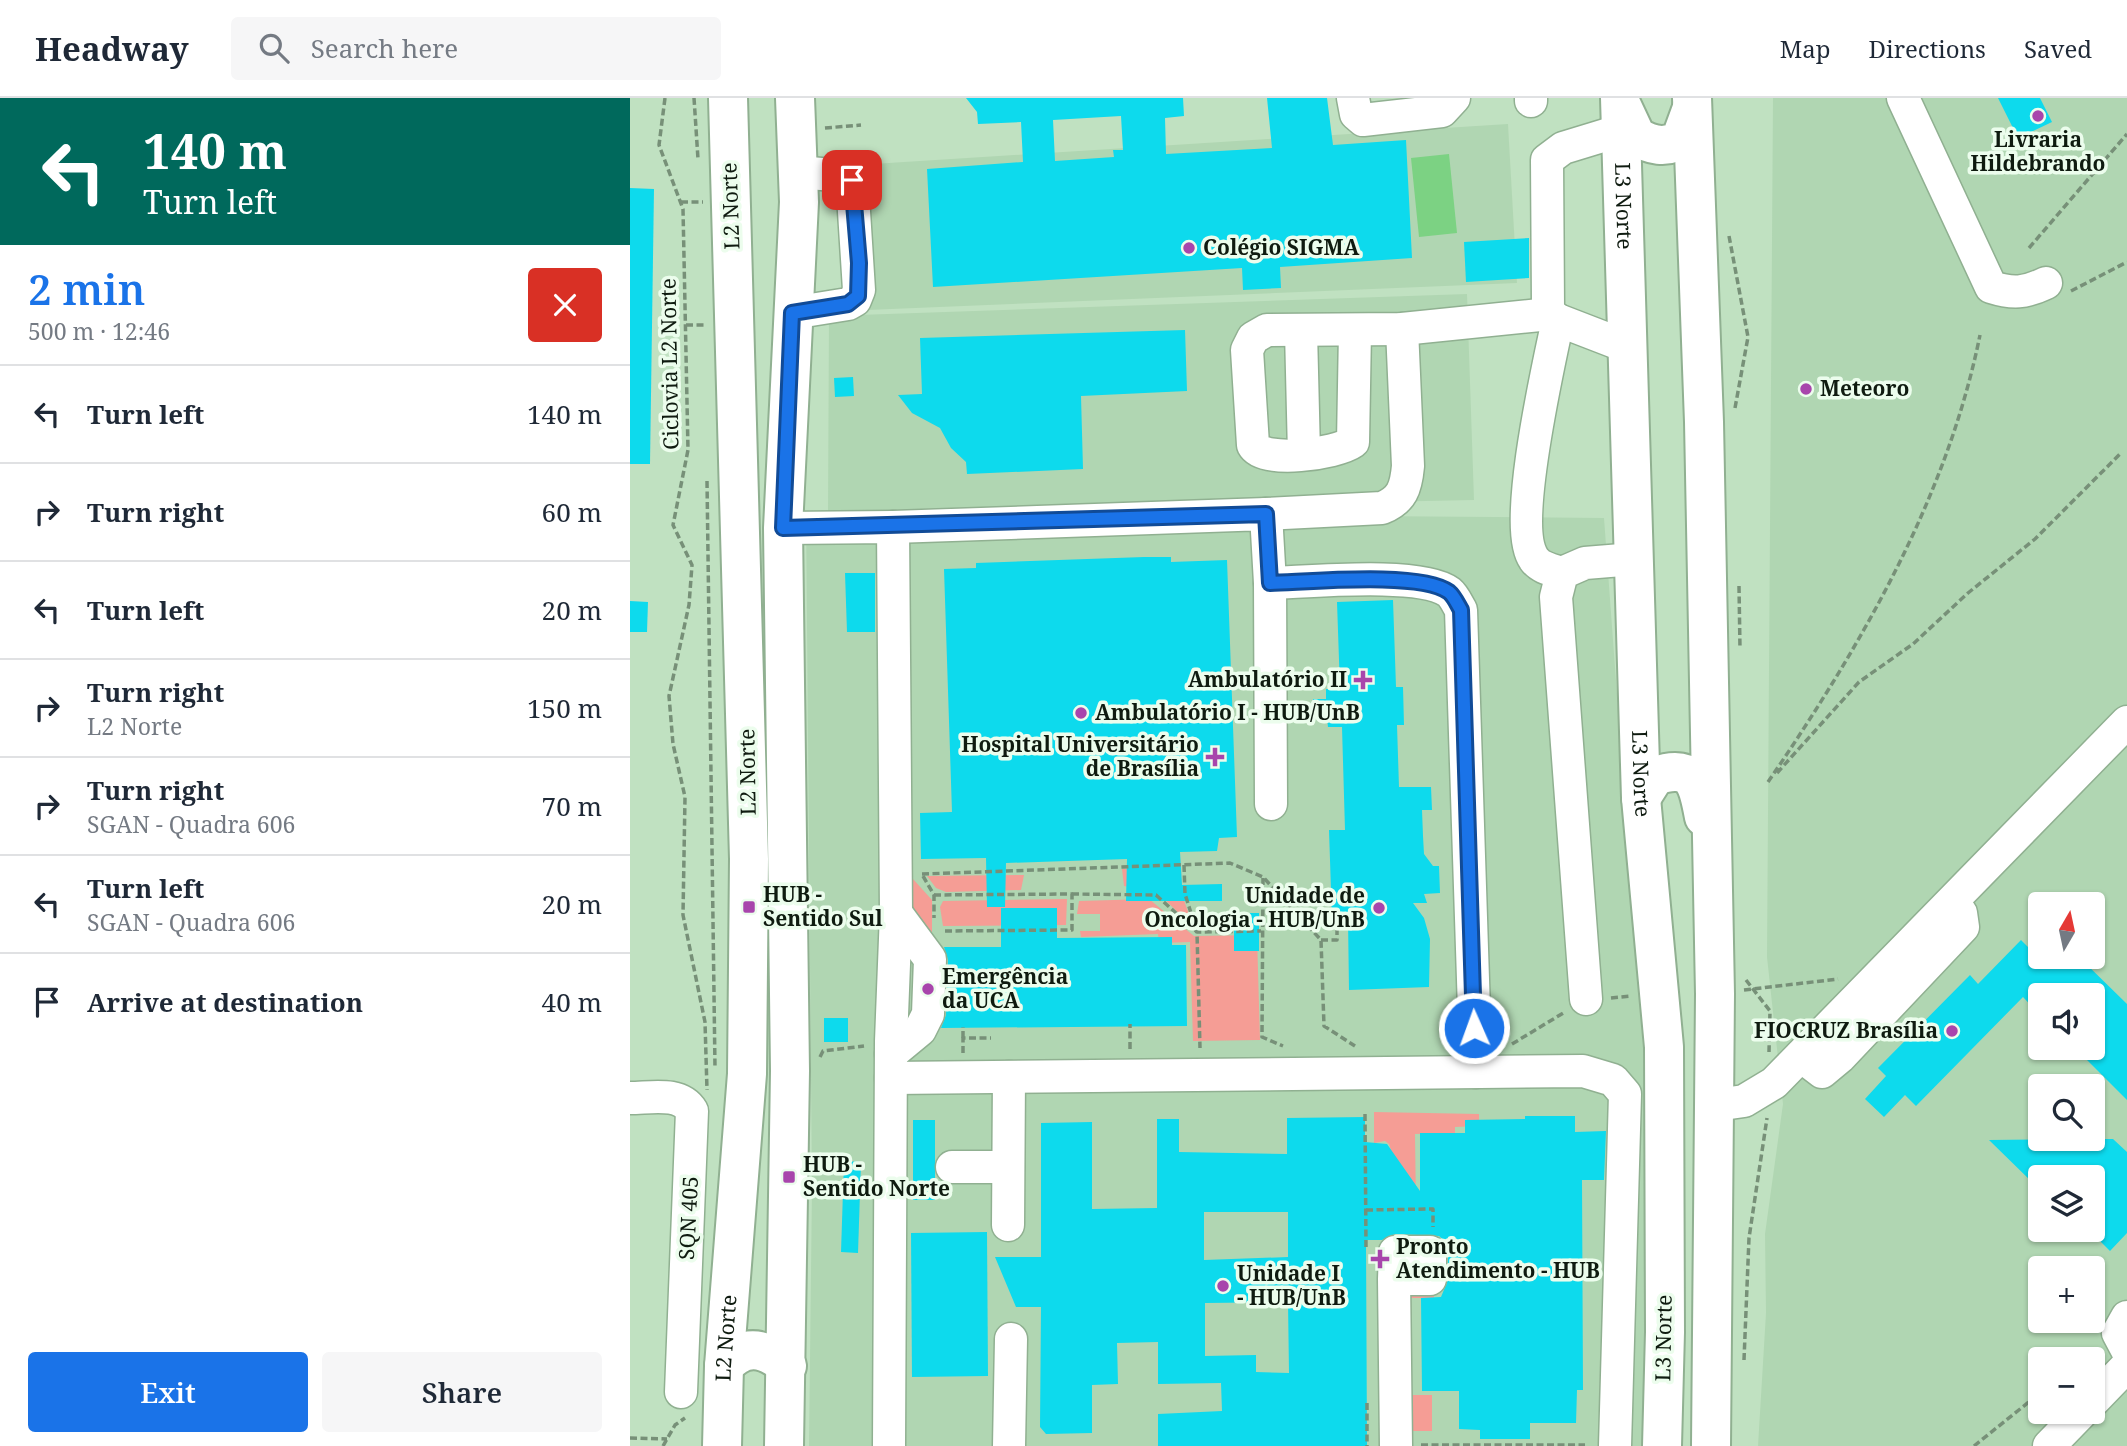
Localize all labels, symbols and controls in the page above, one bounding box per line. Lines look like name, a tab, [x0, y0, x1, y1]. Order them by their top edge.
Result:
search box	[231, 17, 721, 80]
text: Headway	[35, 26, 189, 71]
icon: search	[255, 29, 293, 67]
text: Search here	[311, 30, 458, 66]
text: Map	[1780, 32, 1831, 65]
text: Directions	[1869, 32, 1986, 65]
text: Saved	[2024, 32, 2092, 65]
marker: Livraria Hildebrando	[2030, 108, 2046, 124]
text: 140 m	[143, 117, 287, 183]
place label: Livraria Hildebrando	[1971, 125, 2105, 177]
icon: left	[28, 126, 119, 217]
pin	[822, 150, 882, 210]
icon: arrive	[833, 161, 871, 199]
street label: L2 Norte	[714, 162, 746, 250]
street label: L3 Norte	[1609, 162, 1640, 250]
text: Turn left	[143, 180, 277, 223]
place label: Colégio SIGMA	[1203, 233, 1360, 261]
marker: Colégio SIGMA	[1181, 240, 1197, 256]
text: 2 min	[28, 260, 145, 317]
button: close	[528, 268, 602, 342]
street label: Ciclovia L2 Norte	[654, 278, 684, 450]
text: 500 m · 12:46	[28, 315, 170, 347]
place label: Meteoro	[1820, 374, 1909, 402]
marker: Meteoro	[1798, 381, 1814, 397]
icon: left	[28, 395, 66, 433]
text: Turn left	[87, 396, 204, 432]
text: 140 m	[527, 396, 602, 432]
icon: right	[28, 493, 66, 531]
text: Turn right	[87, 494, 224, 530]
text: 60 m	[542, 494, 602, 530]
icon: left	[28, 591, 66, 629]
text: Turn left	[87, 592, 204, 628]
text: 20 m	[542, 592, 602, 628]
place label: Ambulatório II	[1188, 665, 1347, 693]
marker: Ambulatório II	[1353, 670, 1373, 690]
text: Turn right	[87, 674, 224, 710]
icon: right	[28, 689, 66, 727]
text: 150 m	[527, 690, 602, 726]
place label: Ambulatório I - HUB/UnB	[1095, 698, 1360, 726]
marker: Ambulatório I - HUB/UnB	[1073, 705, 1089, 721]
text: L2 Norte	[87, 710, 182, 742]
street label: L2 Norte	[732, 728, 762, 816]
place label: Hospital Universitário de Brasília	[961, 730, 1199, 782]
street label: L3 Norte	[1626, 730, 1658, 818]
marker: Hospital Universitário de Brasília	[1205, 747, 1225, 767]
text: Turn right	[87, 772, 224, 808]
icon: right	[28, 787, 66, 825]
text: 70 m	[542, 788, 602, 824]
text: SGAN - Quadra 606	[87, 808, 295, 840]
text: Turn left	[87, 870, 204, 906]
place label: HUB - Sentido Sul	[763, 880, 883, 932]
place label: Unidade de Oncologia - HUB/UnB	[1144, 881, 1365, 933]
icon: left	[28, 885, 66, 923]
text: 20 m	[542, 886, 602, 922]
north arrow	[2028, 892, 2105, 970]
map controls	[2028, 892, 2105, 1424]
marker: HUB - Sentido Sul	[741, 899, 757, 915]
marker: Unidade de Oncologia - HUB/UnB	[1371, 900, 1387, 916]
text: SGAN - Quadra 606	[87, 906, 295, 938]
place label: Emergência da UCA	[942, 962, 1068, 1014]
marker: Emergência da UCA	[920, 981, 936, 997]
icon: arrive	[28, 983, 66, 1021]
button: sound	[2028, 983, 2105, 1060]
text: Arrive at destination	[87, 984, 363, 1020]
text: 40 m	[542, 984, 602, 1020]
position arrow	[1437, 991, 1511, 1065]
place label: FIOCRUZ Brasília	[1754, 1016, 1938, 1044]
marker: FIOCRUZ Brasília	[1944, 1023, 1960, 1039]
button: search	[2028, 1074, 2105, 1151]
place label: HUB - Sentido Norte	[803, 1150, 950, 1202]
button: layers	[2028, 1165, 2105, 1242]
marker: HUB - Sentido Norte	[781, 1169, 797, 1185]
street label: SQN 405	[672, 1175, 704, 1260]
place label: Pronto Atendimento - HUB	[1396, 1232, 1600, 1284]
marker: Pronto Atendimento - HUB	[1370, 1249, 1390, 1269]
button: +	[2028, 1256, 2105, 1333]
place label: Unidade I - HUB/UnB	[1237, 1259, 1346, 1311]
marker: Unidade I - HUB/UnB	[1215, 1278, 1231, 1294]
street label: L2 Norte	[709, 1294, 743, 1382]
street label: L3 Norte	[1648, 1294, 1678, 1382]
button: −	[2028, 1347, 2105, 1424]
button: Exit	[28, 1352, 308, 1432]
button: Share	[322, 1352, 602, 1432]

